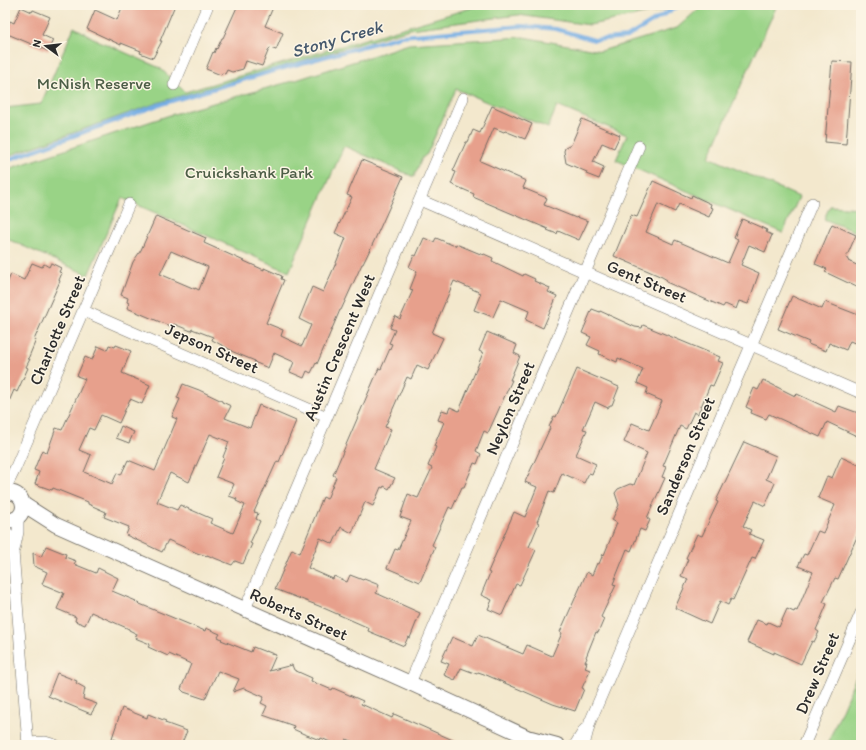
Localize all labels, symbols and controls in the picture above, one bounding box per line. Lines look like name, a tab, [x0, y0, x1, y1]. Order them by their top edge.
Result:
water label: Stony Creek	[289, 15, 387, 62]
north arrow	[26, 26, 66, 66]
text: N	[30, 38, 44, 49]
park label: McNish Reserve	[37, 73, 151, 93]
park label: Cruickshank Park	[185, 162, 313, 182]
street label: Gent Street	[604, 255, 691, 307]
street label: Austin Crescent West	[299, 271, 379, 423]
street label: Charlotte Street	[25, 272, 89, 388]
street label: Jepson Street	[162, 318, 262, 378]
street label: Neylon Street	[481, 358, 539, 458]
street label: Sanderson Street	[651, 393, 719, 518]
street label: Roberts Street	[247, 583, 351, 645]
street label: Drew Street	[791, 629, 843, 717]

